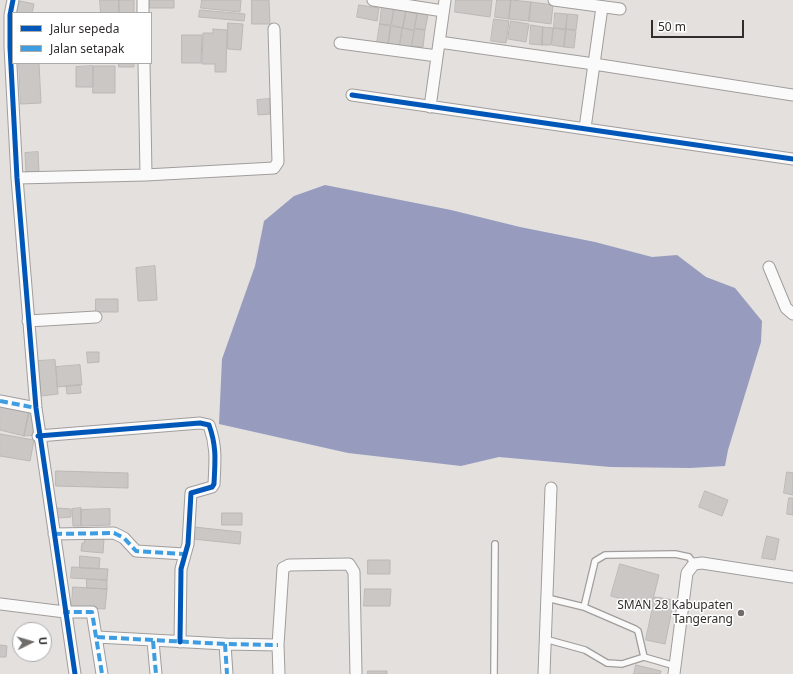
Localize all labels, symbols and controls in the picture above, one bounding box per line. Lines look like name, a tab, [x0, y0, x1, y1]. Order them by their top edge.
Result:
legend	[12, 12, 152, 64]
scale bar	[653, 12, 746, 38]
text: 50 m	[658, 18, 686, 35]
text: Jalur sepeda	[50, 20, 119, 37]
text: Jalan setapak	[50, 40, 124, 57]
place label: SMAN 28 Kabupaten Tangerang	[617, 599, 733, 627]
marker: SMAN 28 Kabupaten Tangerang	[736, 608, 746, 618]
north arrow	[12, 622, 52, 662]
text: U	[36, 636, 51, 646]

